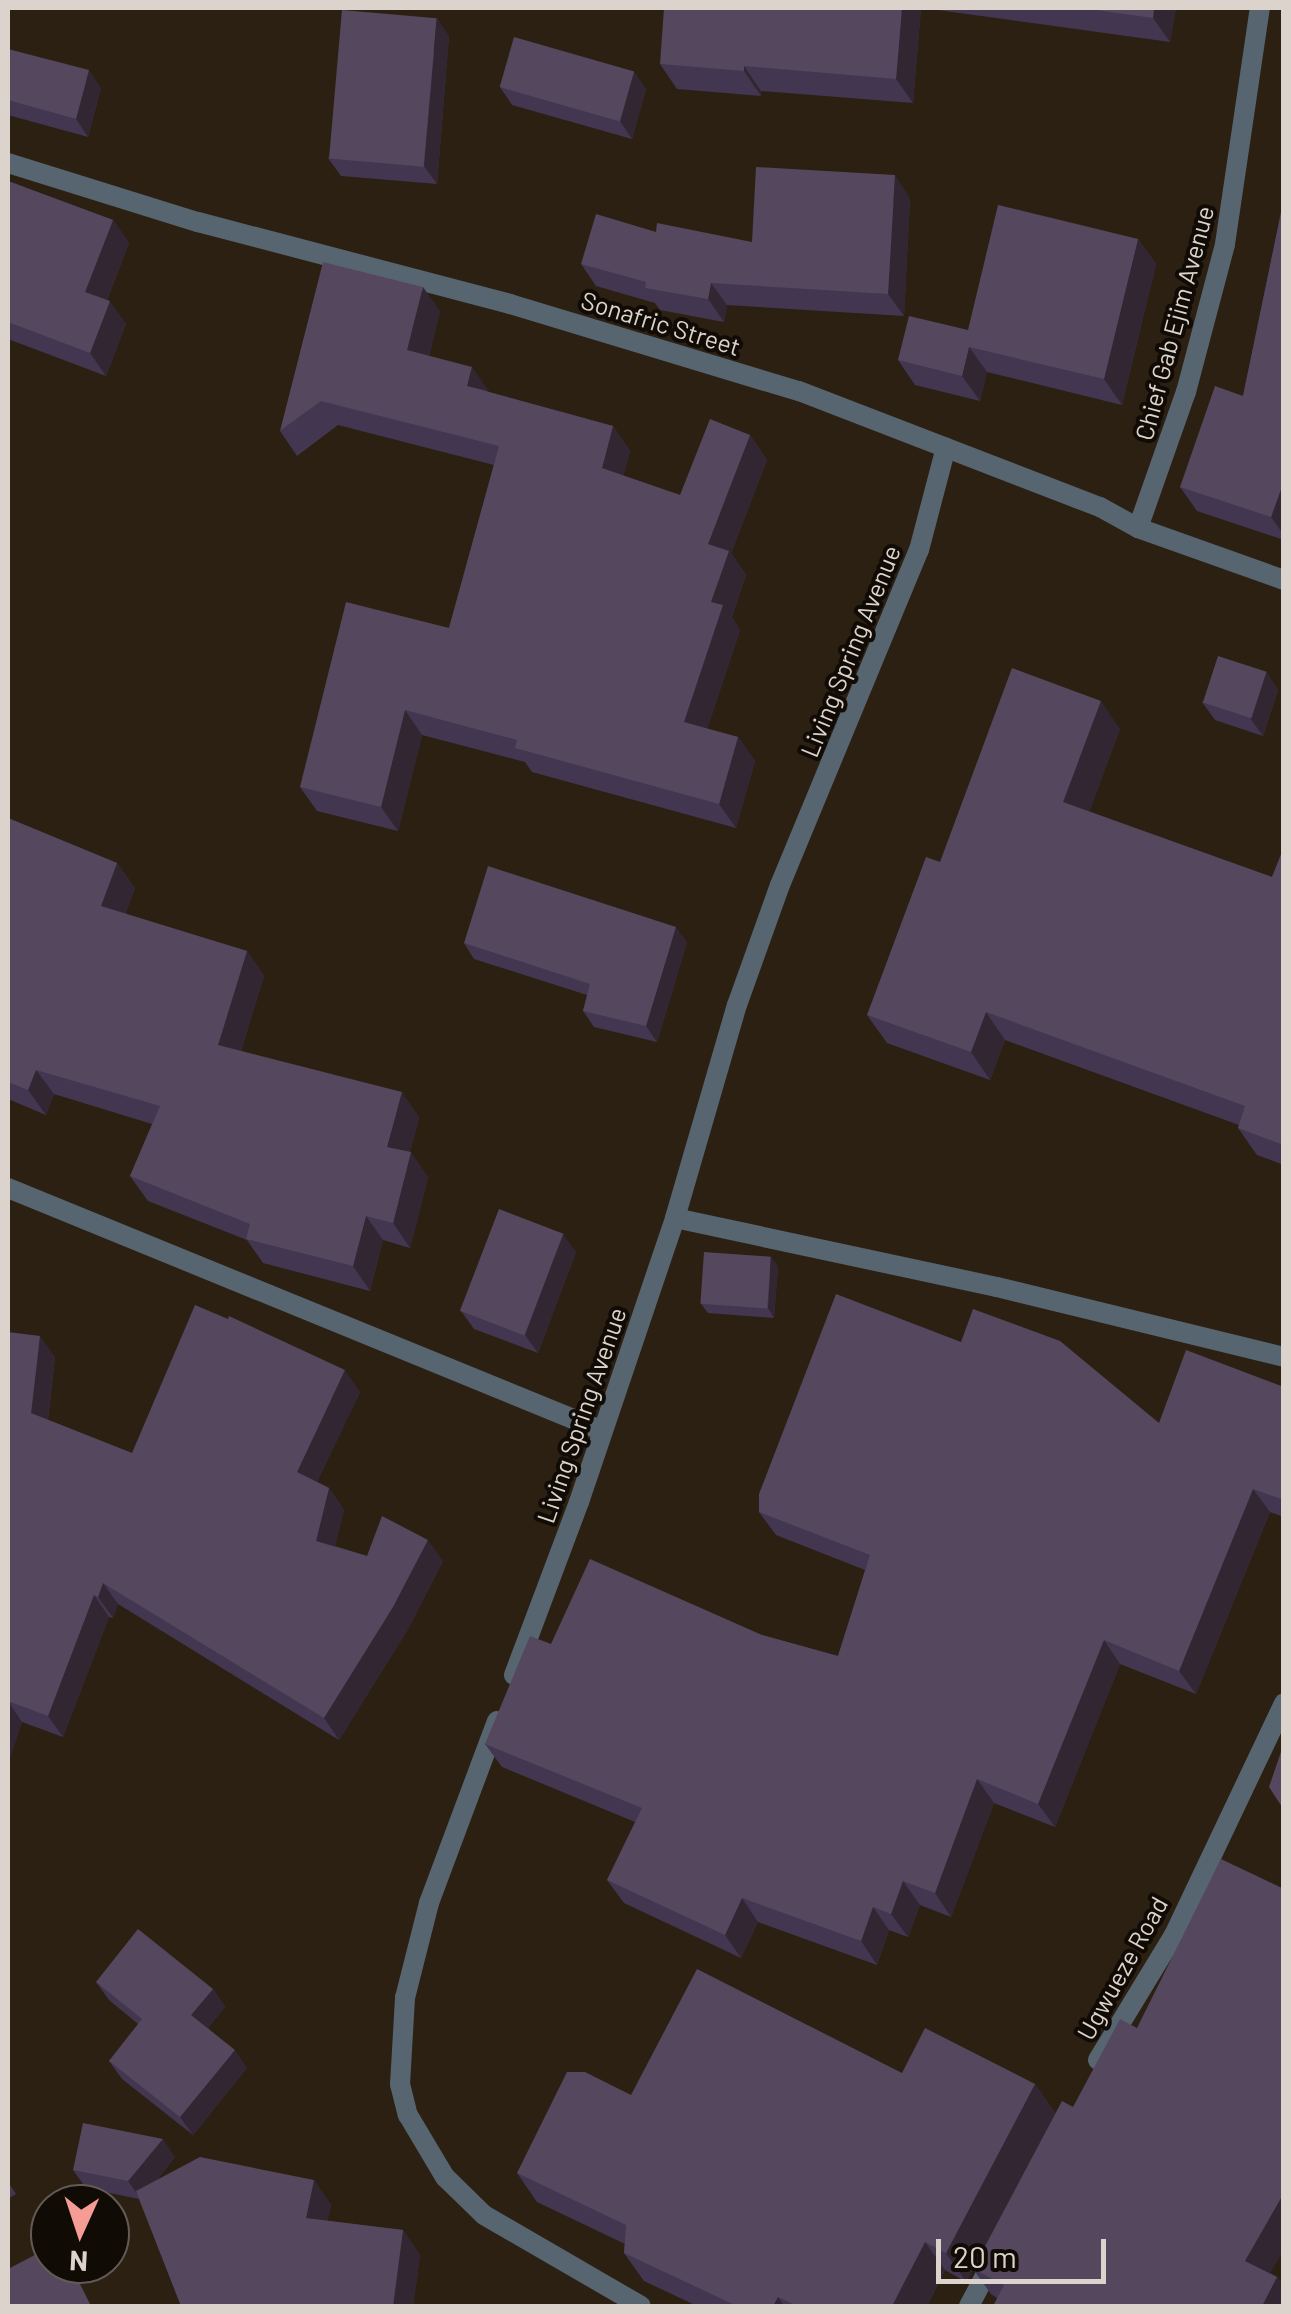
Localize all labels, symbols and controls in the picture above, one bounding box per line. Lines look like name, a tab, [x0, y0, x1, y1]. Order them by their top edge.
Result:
street label: Chief Gab Ejim Avenue	[1128, 203, 1220, 443]
street label: Sonafric Street	[578, 285, 744, 361]
street label: Living Spring Avenue	[794, 541, 906, 761]
street label: Living Spring Avenue	[530, 1303, 632, 1527]
street label: Ugwueze Road	[1070, 1891, 1174, 2045]
north arrow	[30, 2184, 130, 2284]
scale bar	[941, 2219, 1111, 2281]
text: 20 m	[953, 2238, 1017, 2274]
text: N	[68, 2244, 89, 2279]

